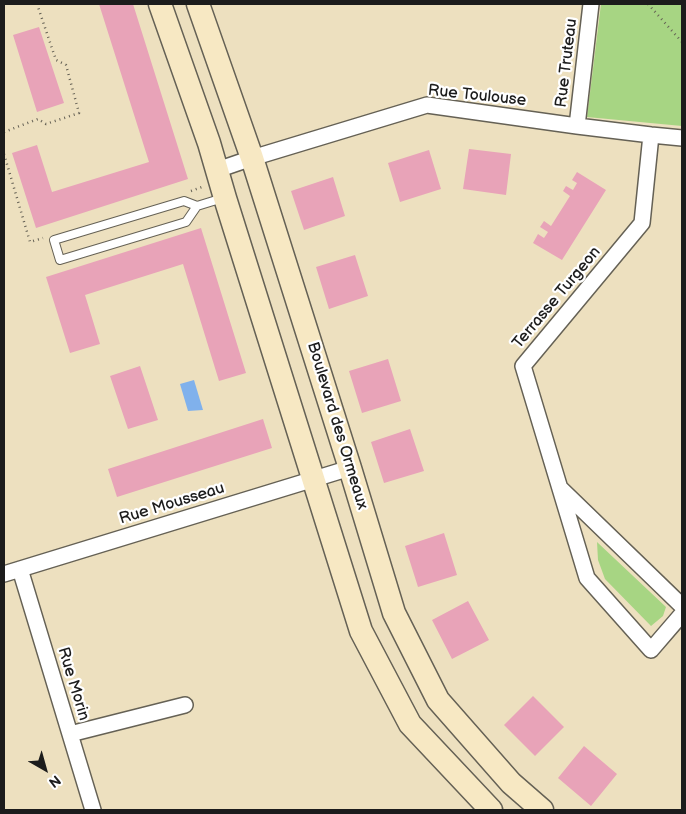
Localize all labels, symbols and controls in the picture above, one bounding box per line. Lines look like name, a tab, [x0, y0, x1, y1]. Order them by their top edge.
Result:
street label: Rue Truteau	[552, 17, 582, 109]
street label: Rue Toulouse	[427, 81, 527, 111]
street label: Terrasse Turgeon	[509, 243, 605, 353]
street label: Boulevard des Ormeaux	[302, 340, 372, 512]
street label: Rue Mousseau	[117, 479, 227, 529]
street label: Rue Morin	[53, 645, 93, 723]
north arrow	[20, 744, 70, 794]
text: N	[45, 771, 64, 791]

